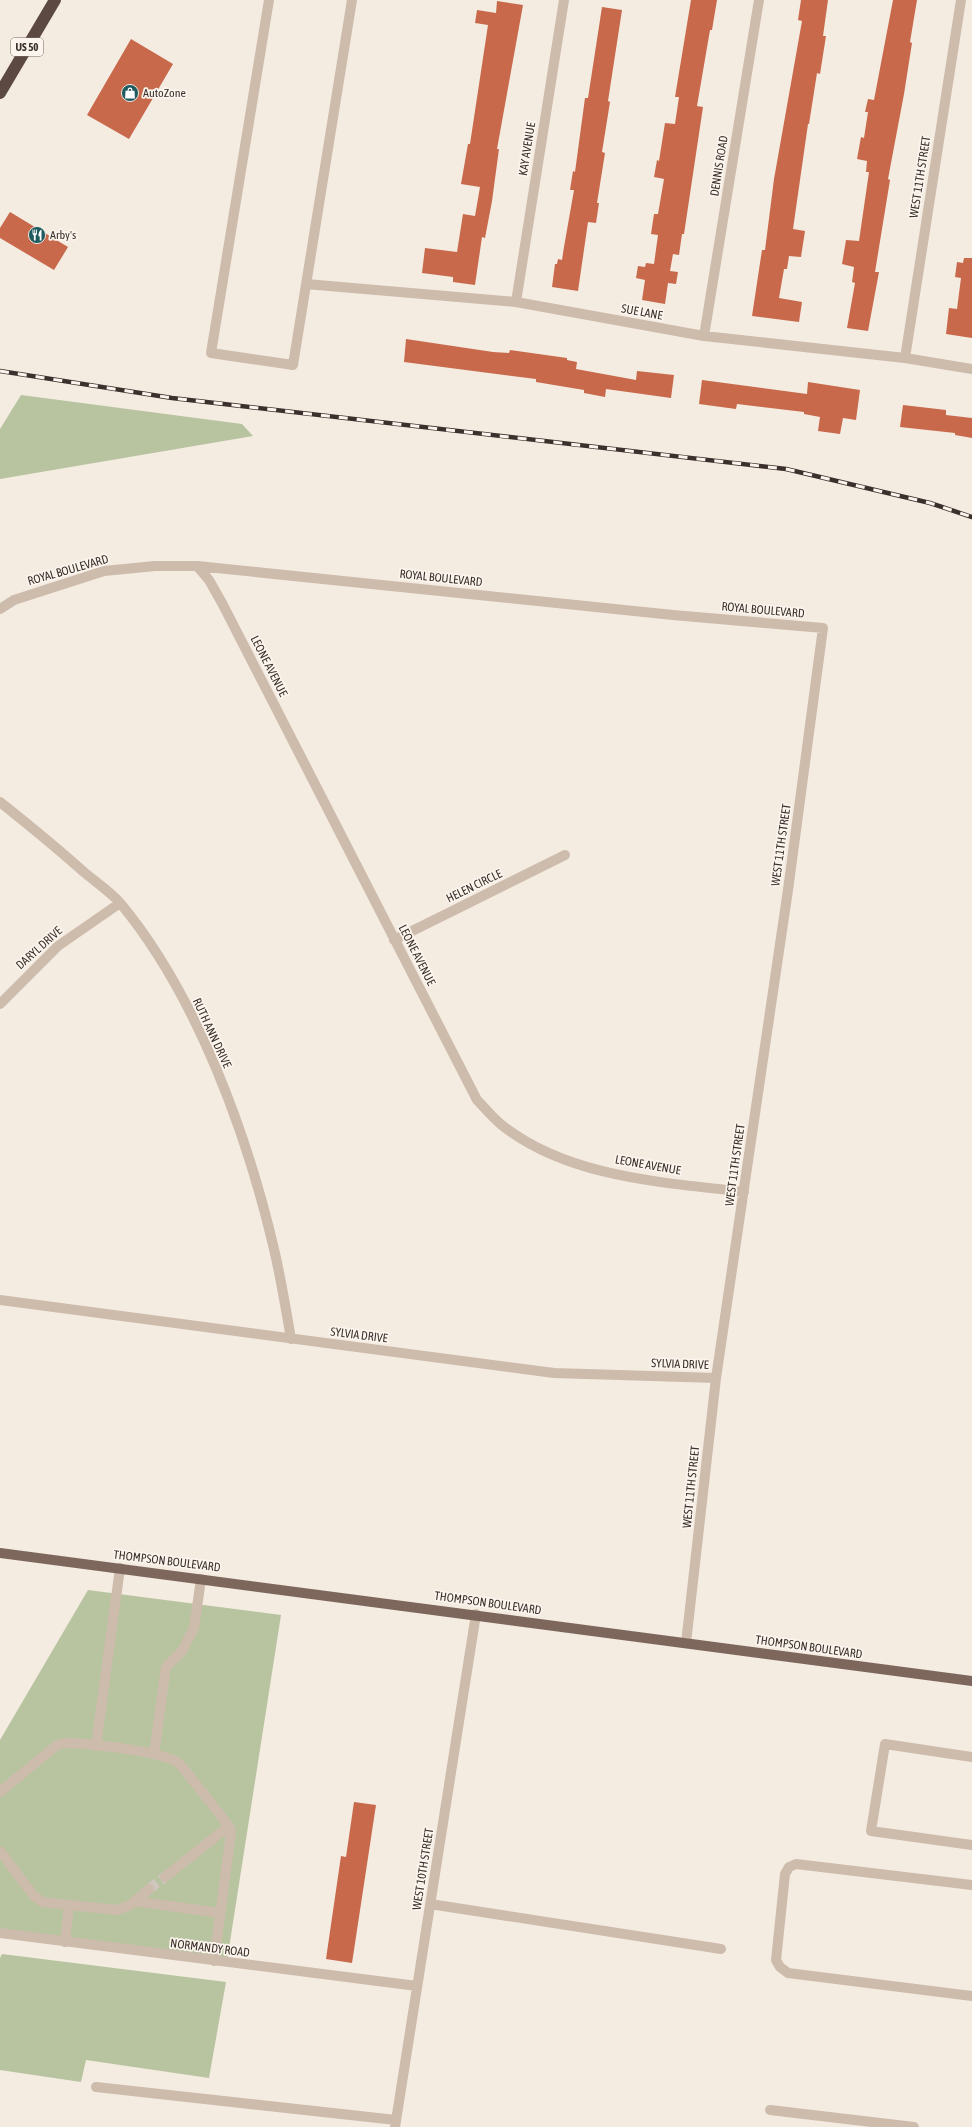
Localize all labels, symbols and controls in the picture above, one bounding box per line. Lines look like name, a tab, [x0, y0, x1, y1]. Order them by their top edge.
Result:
road number: US 50	[11, 38, 43, 56]
shop icon: AutoZone	[120, 83, 140, 103]
place label: AutoZone	[143, 86, 186, 100]
street label: KAY AVENUE	[516, 121, 538, 177]
street label: DENNIS ROAD	[707, 134, 731, 197]
street label: WEST 11TH STREET	[907, 134, 933, 219]
restaurant icon: Arby's	[27, 225, 47, 245]
place label: Arby's	[50, 228, 76, 242]
street label: SUE LANE	[620, 301, 664, 323]
street label: ROYAL BOULEVARD	[26, 552, 110, 588]
street label: ROYAL BOULEVARD	[399, 567, 483, 589]
street label: ROYAL BOULEVARD	[721, 599, 805, 621]
street label: LEONE AVENUE	[248, 633, 290, 699]
street label: WEST 11TH STREET	[768, 802, 794, 887]
street label: HELEN CIRCLE	[444, 867, 504, 905]
street label: LEONE AVENUE	[396, 922, 438, 988]
street label: DARYL DRIVE	[13, 924, 65, 972]
street label: RUTH ANN DRIVE	[190, 996, 234, 1070]
street label: WEST 11TH STREET	[722, 1122, 748, 1207]
street label: LEONE AVENUE	[614, 1152, 682, 1178]
street label: SYLVIA DRIVE	[330, 1325, 388, 1345]
street label: SYLVIA DRIVE	[651, 1356, 709, 1372]
street label: WEST 11TH STREET	[680, 1444, 702, 1529]
street label: THOMPSON BOULEVARD	[113, 1547, 222, 1575]
street label: THOMPSON BOULEVARD	[434, 1589, 543, 1617]
street label: THOMPSON BOULEVARD	[755, 1633, 864, 1661]
street label: WEST 10TH STREET	[410, 1826, 436, 1911]
street label: NORMANDY ROAD	[169, 1936, 251, 1960]

